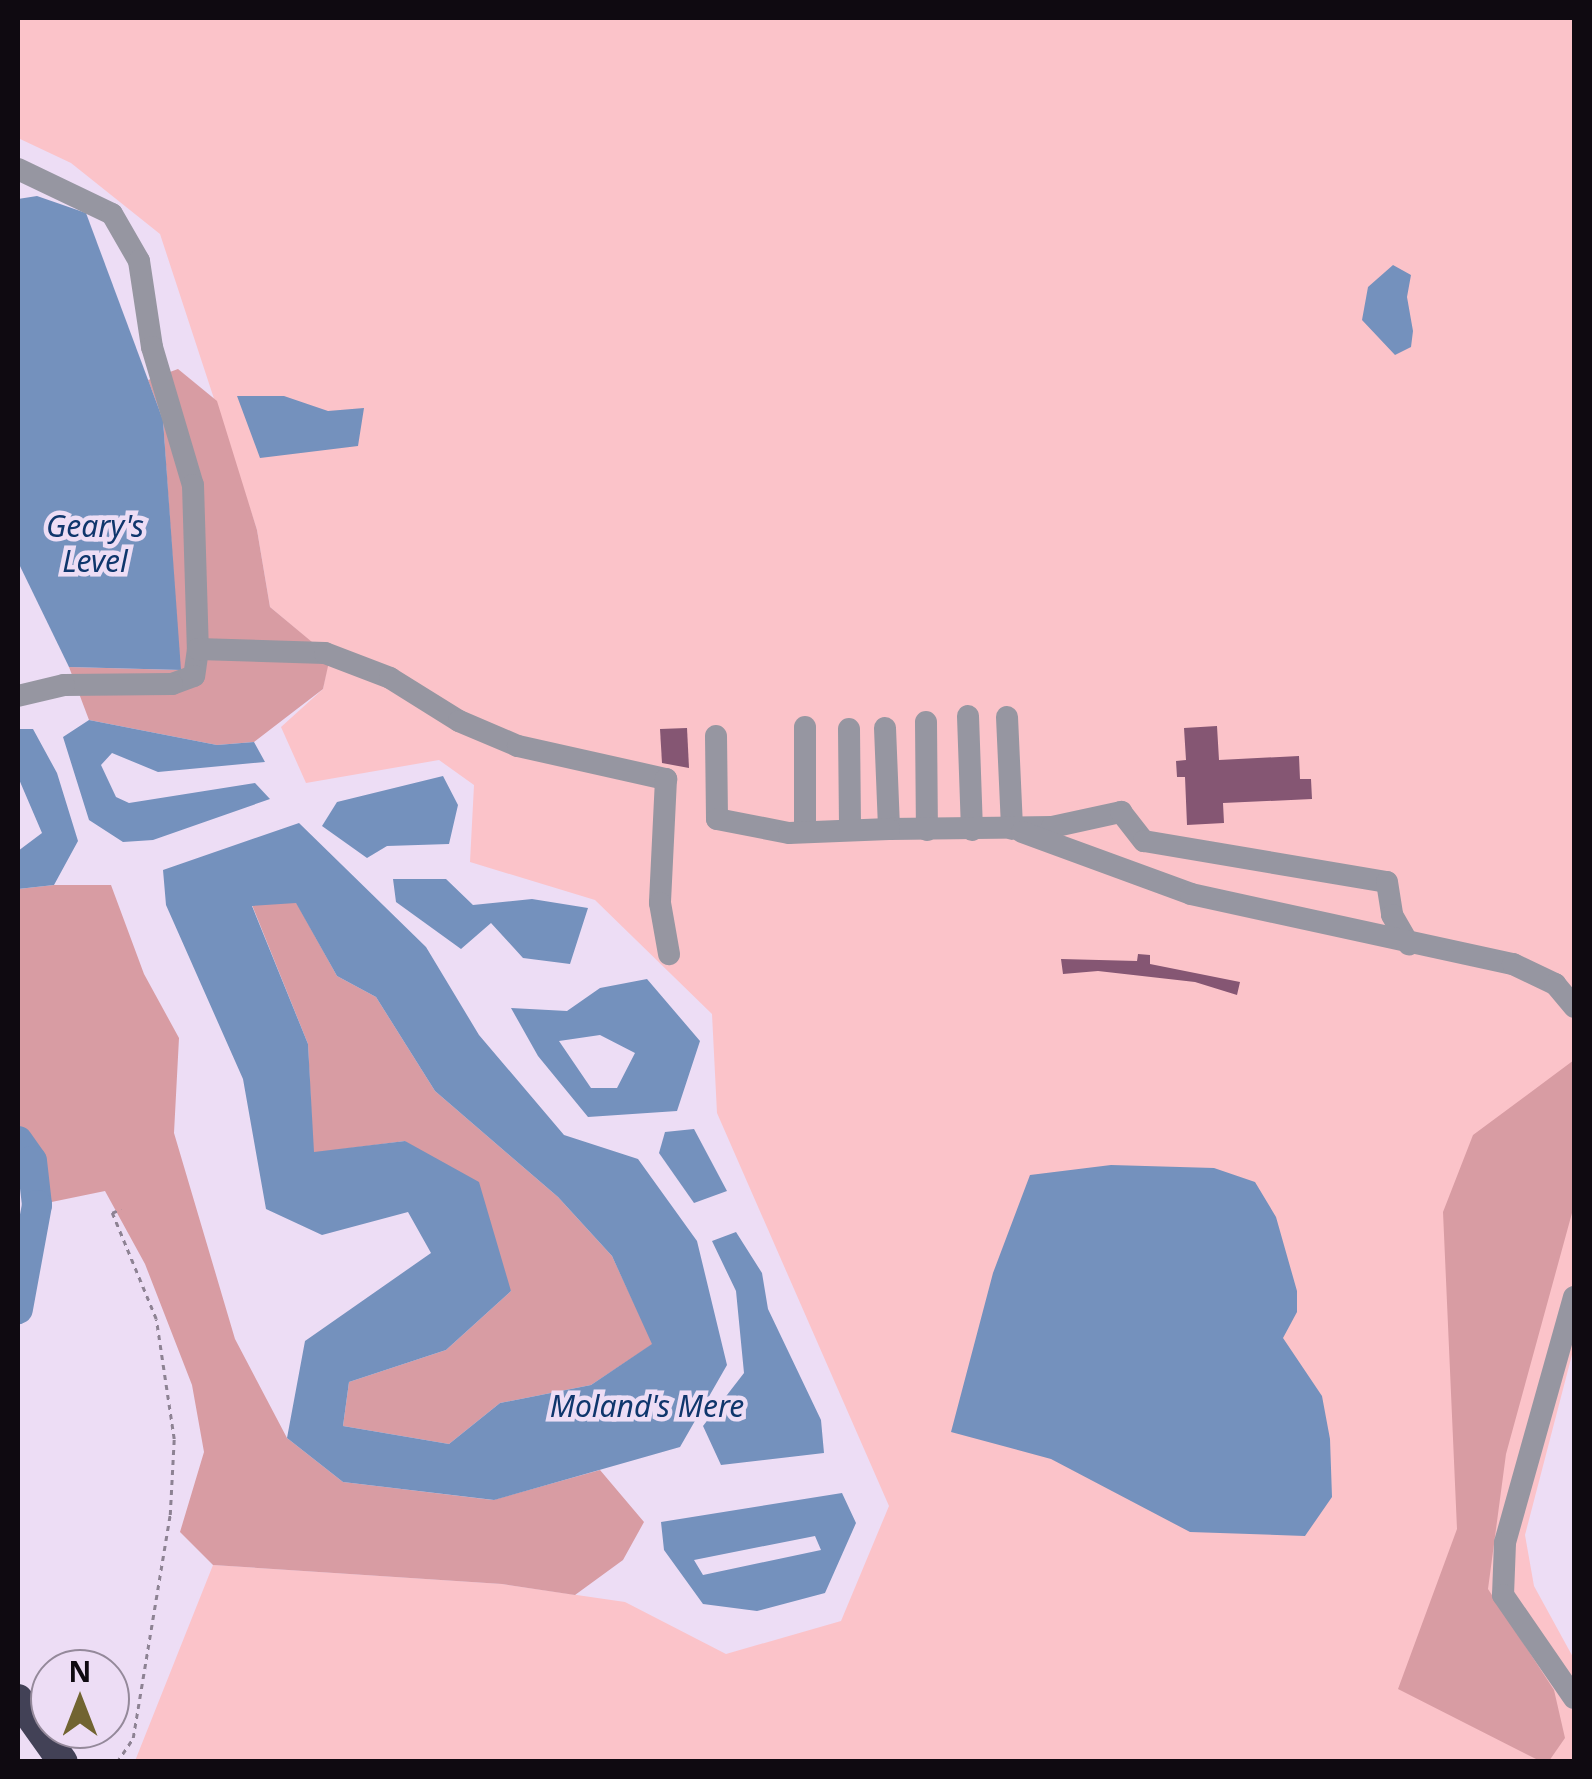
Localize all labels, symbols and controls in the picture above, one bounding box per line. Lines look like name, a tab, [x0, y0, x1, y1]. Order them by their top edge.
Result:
water label: Geary's Level	[46, 508, 144, 578]
water label: Moland's Mere	[550, 1388, 744, 1424]
north arrow	[30, 1649, 130, 1749]
text: N	[69, 1652, 91, 1690]

